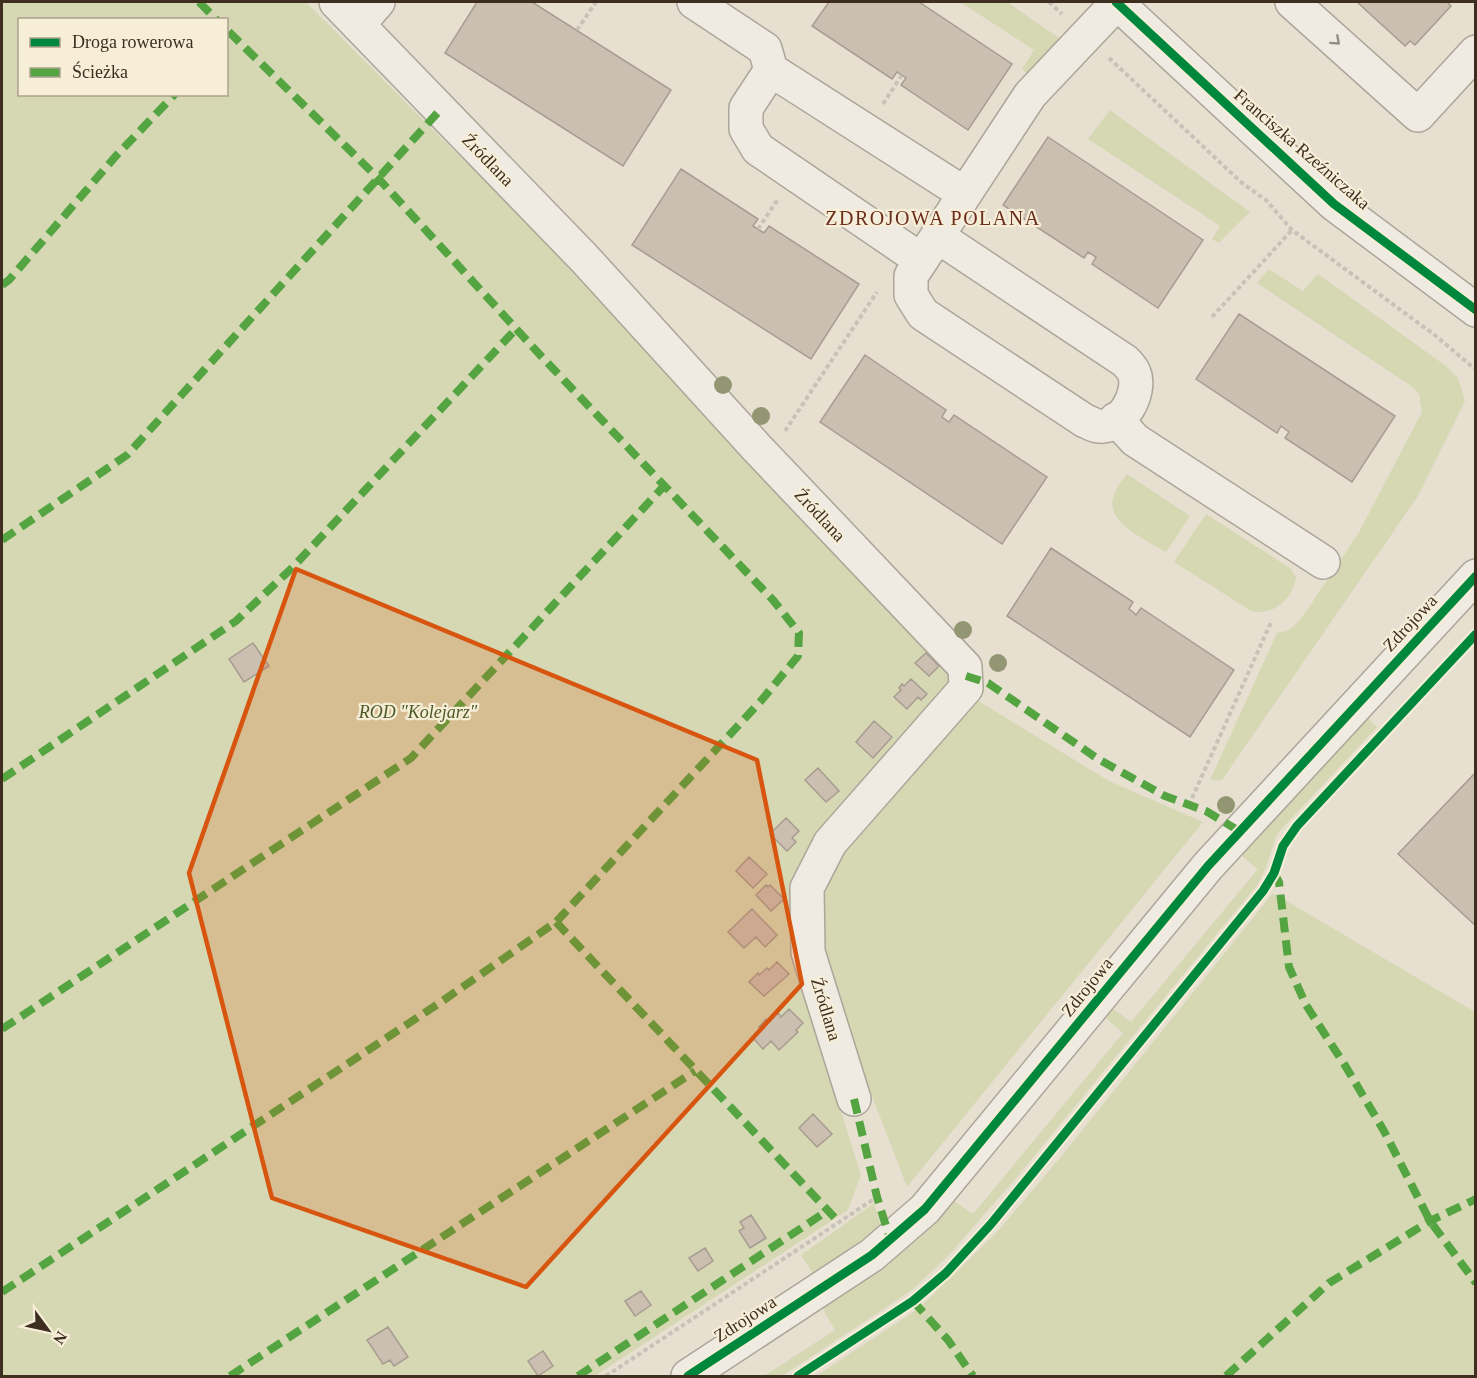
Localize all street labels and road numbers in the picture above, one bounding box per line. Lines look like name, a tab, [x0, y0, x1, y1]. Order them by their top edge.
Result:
street label: Franciszka Rzeźniczaka	[1230, 85, 1374, 213]
street label: Źródlana	[458, 129, 518, 190]
street label: Źródlana	[791, 484, 850, 546]
street label: Zdrojowa	[1379, 591, 1441, 655]
street label: Zdrojowa	[1057, 954, 1117, 1020]
street label: Źródlana	[807, 975, 846, 1043]
street label: Zdrojowa	[710, 1292, 780, 1346]

